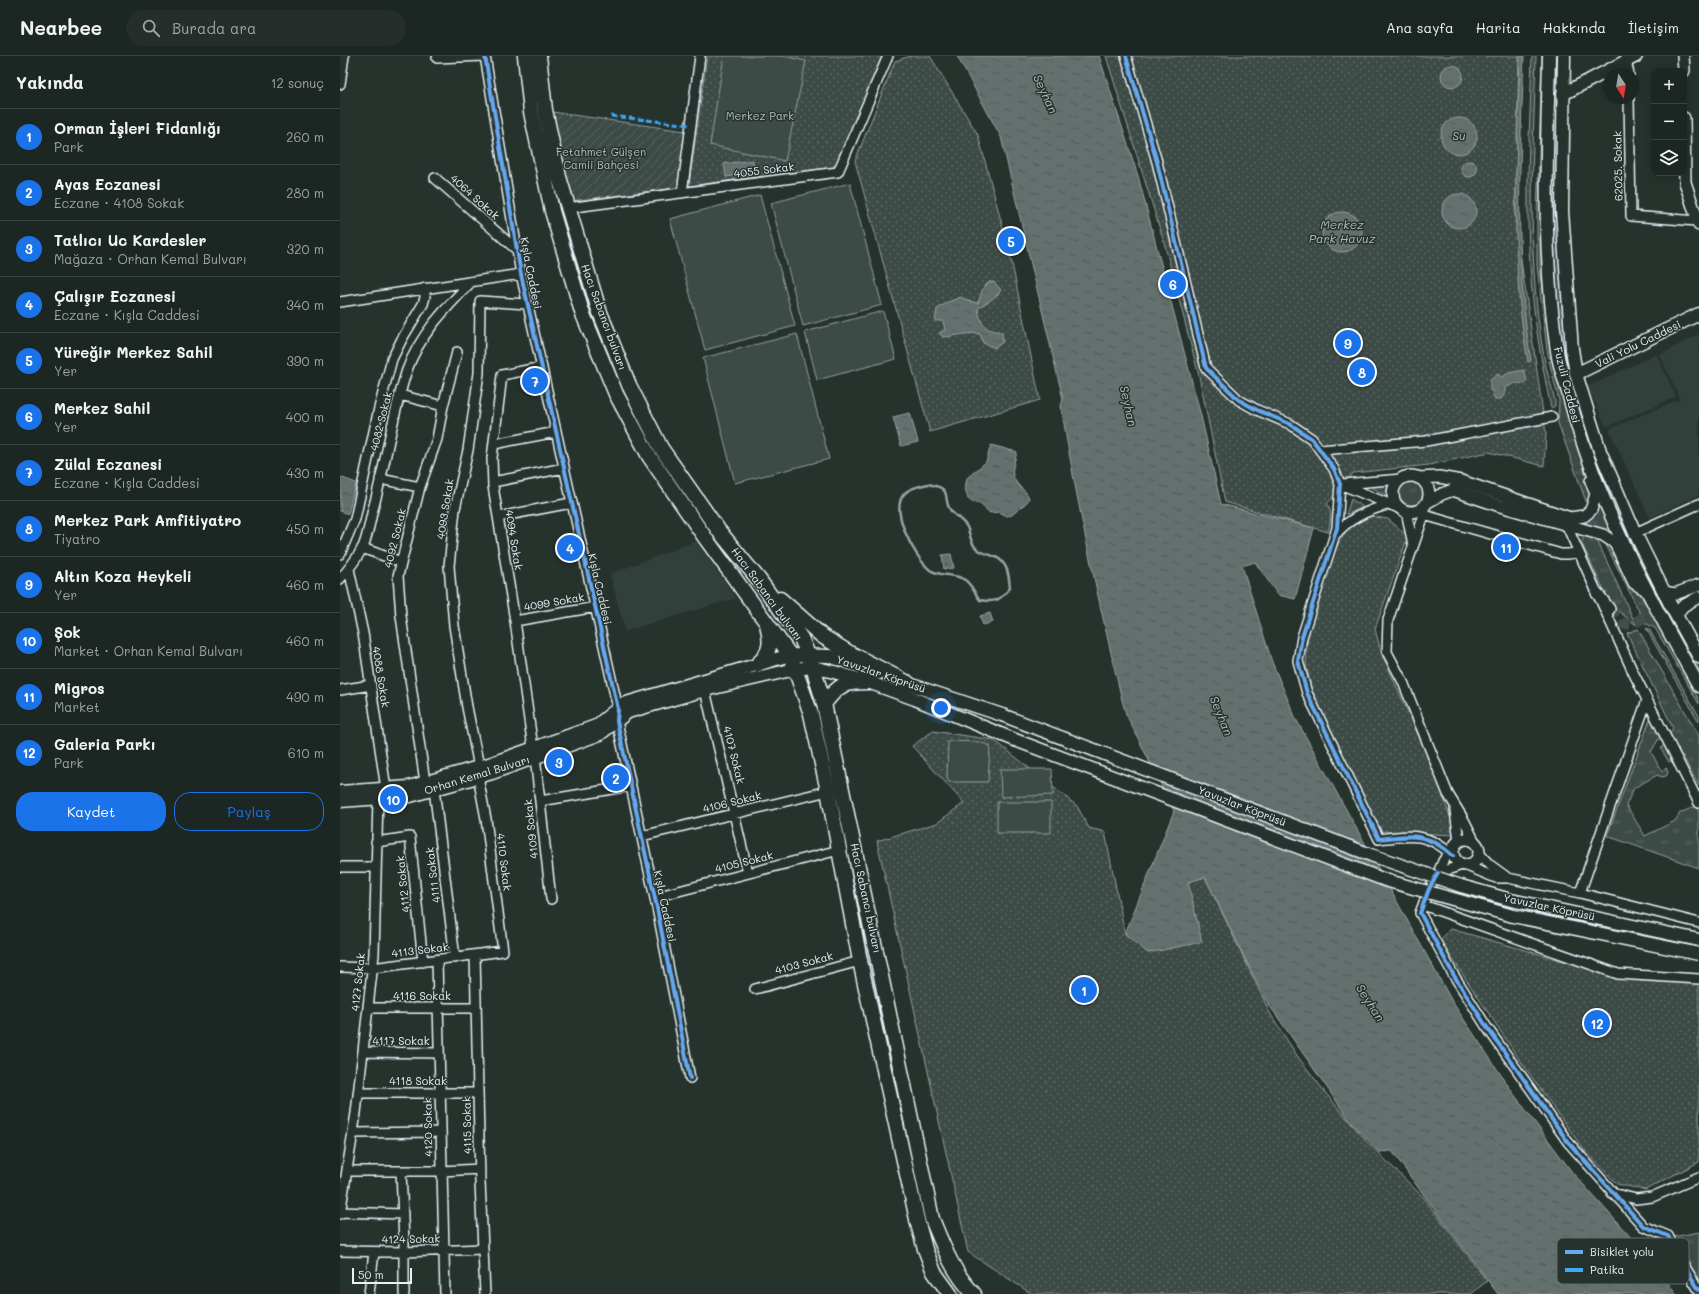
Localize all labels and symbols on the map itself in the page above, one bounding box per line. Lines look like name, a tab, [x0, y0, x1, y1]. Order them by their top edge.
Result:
north arrow	[1603, 68, 1639, 104]
water label: Seyhan	[1030, 71, 1062, 116]
park label: Merkez Park	[726, 108, 794, 123]
water label: Su	[1452, 127, 1466, 143]
street label: 62025. Sokak	[1609, 131, 1626, 201]
park label: Fetahmet Gülşen Camii Bahçesi	[556, 144, 646, 172]
street label: 4055 Sokak	[733, 158, 795, 181]
street label: 4064 Sokak	[448, 171, 503, 223]
water label: Merkez Park Havuz	[1309, 216, 1376, 246]
pin: 5	[998, 226, 1024, 256]
street label: Kışla Caddesi	[517, 236, 546, 310]
street label: Hacı Sabancı bulvarı	[578, 262, 631, 372]
pin: 6	[1160, 269, 1186, 299]
street label: Vali Yolu Caddesi	[1592, 316, 1683, 371]
pin: 9	[1335, 328, 1361, 358]
street label: Fuzuli Caddesi	[1551, 345, 1584, 425]
pin: 8	[1349, 357, 1375, 387]
pin: 7	[522, 366, 548, 396]
water label: Seyhan	[1117, 384, 1141, 428]
street label: 4082 Sokak	[366, 389, 395, 452]
street label: 4093 Sokak	[432, 477, 457, 540]
street label: 4092 Sokak	[380, 506, 409, 569]
street label: 4094 Sokak	[502, 509, 527, 571]
pin: 11	[1493, 532, 1519, 562]
pin: 4	[557, 533, 583, 563]
street label: Hacı Sabancı bulvarı	[728, 544, 806, 643]
street label: Kışla Caddesi	[585, 552, 616, 626]
street label: 4099 Sokak	[523, 589, 585, 614]
street label: 4088 Sokak	[369, 645, 394, 709]
street label: Yavuzlar Köprüsü	[834, 651, 928, 696]
water label: Seyhan	[1207, 693, 1237, 738]
your location	[931, 698, 951, 718]
street label: 4107 Sokak	[720, 724, 749, 785]
pin: 3	[546, 747, 572, 777]
street label: Orhan Kemal Bulvarı	[422, 751, 531, 798]
pin: 2	[603, 763, 629, 793]
street label: Yavuzlar Köprüsü	[1196, 782, 1289, 829]
pin: 10	[380, 784, 406, 814]
street label: 4106 Sokak	[701, 787, 763, 816]
street label: 4109 Sokak	[520, 799, 541, 859]
street label: 4110 Sokak	[494, 832, 515, 892]
street label: Hacı Sabancı bulvarı	[848, 842, 885, 954]
street label: 4111 Sokak	[422, 846, 443, 904]
street label: 4105 Sokak	[713, 847, 775, 876]
street label: 4112 Sokak	[392, 855, 413, 913]
street label: Kışla Caddesi	[651, 869, 680, 943]
street label: Yavuzlar Köprüsü	[1502, 889, 1596, 924]
street label: 4113 Sokak	[390, 939, 450, 960]
street label: 4103 Sokak	[773, 948, 835, 977]
street label: 4127 Sokak	[347, 952, 368, 1012]
pin: 1	[1071, 975, 1097, 1005]
water label: Seyhan	[1353, 981, 1389, 1024]
street label: 4116 Sokak	[393, 988, 451, 1003]
pin: 12	[1584, 1008, 1610, 1038]
street label: 4117 Sokak	[372, 1033, 430, 1048]
street label: 4118 Sokak	[389, 1073, 447, 1088]
street label: 4115 Sokak	[458, 1096, 475, 1154]
street label: 4120 Sokak	[419, 1097, 436, 1157]
street label: 4124 Sokak	[381, 1230, 441, 1247]
legend	[1557, 1238, 1689, 1284]
text: Bisiklet yolu	[1590, 1244, 1654, 1259]
text: Patika	[1590, 1262, 1625, 1277]
scale bar	[352, 1266, 412, 1285]

